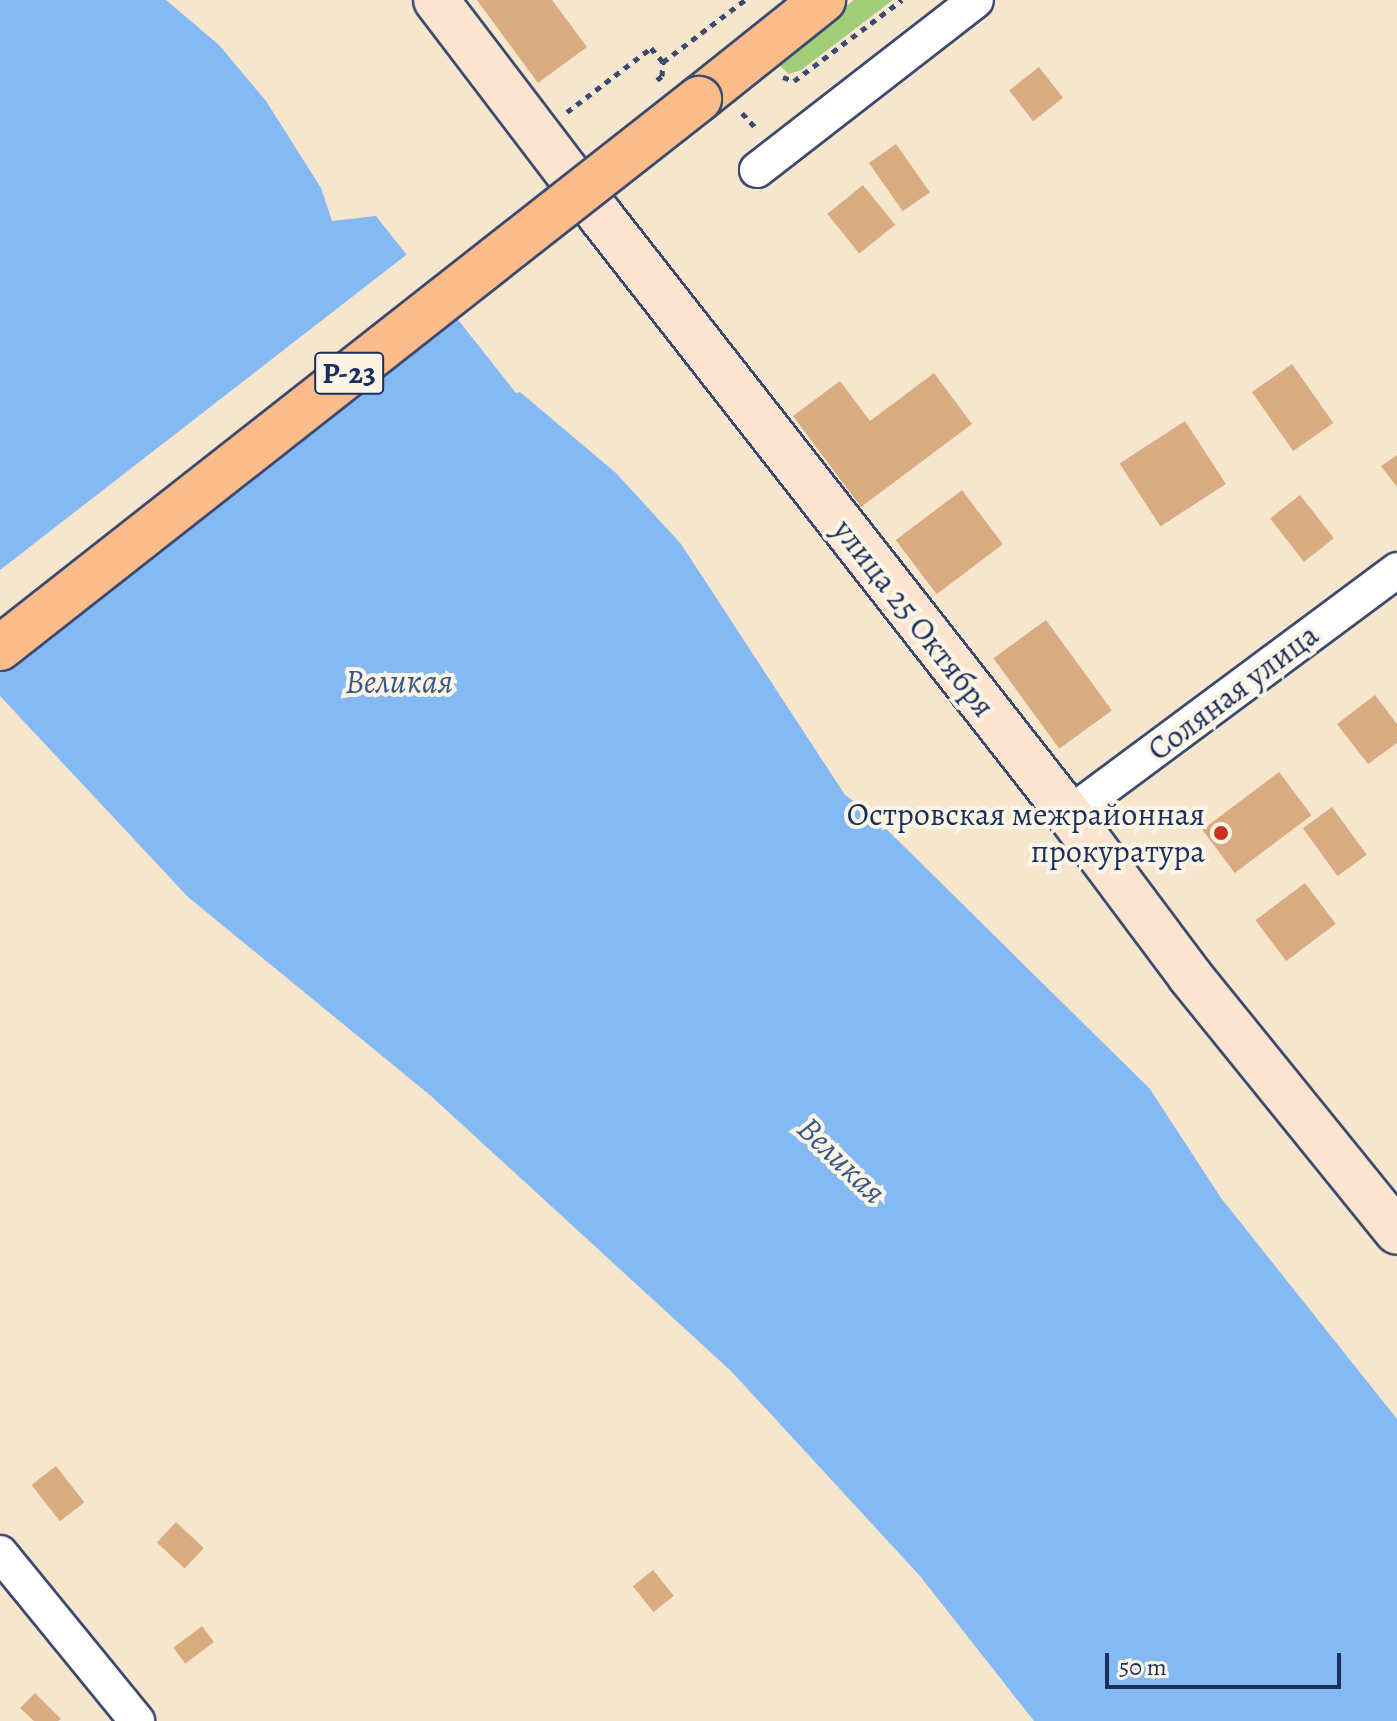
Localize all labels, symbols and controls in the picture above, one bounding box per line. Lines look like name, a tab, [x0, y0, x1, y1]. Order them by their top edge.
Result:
road number: Р-23	[313, 347, 385, 399]
street label: улица 25 Октября	[825, 512, 1003, 724]
street label: Соляная улица	[1140, 615, 1326, 769]
water label: Великая	[345, 662, 453, 702]
place label: Островская межрайонная прокуратура	[847, 796, 1205, 871]
marker: Островская межрайонная прокуратура	[1212, 824, 1230, 842]
water label: Великая	[789, 1108, 895, 1212]
scale bar	[1109, 1637, 1345, 1687]
text: 50 m	[1119, 1651, 1167, 1683]

